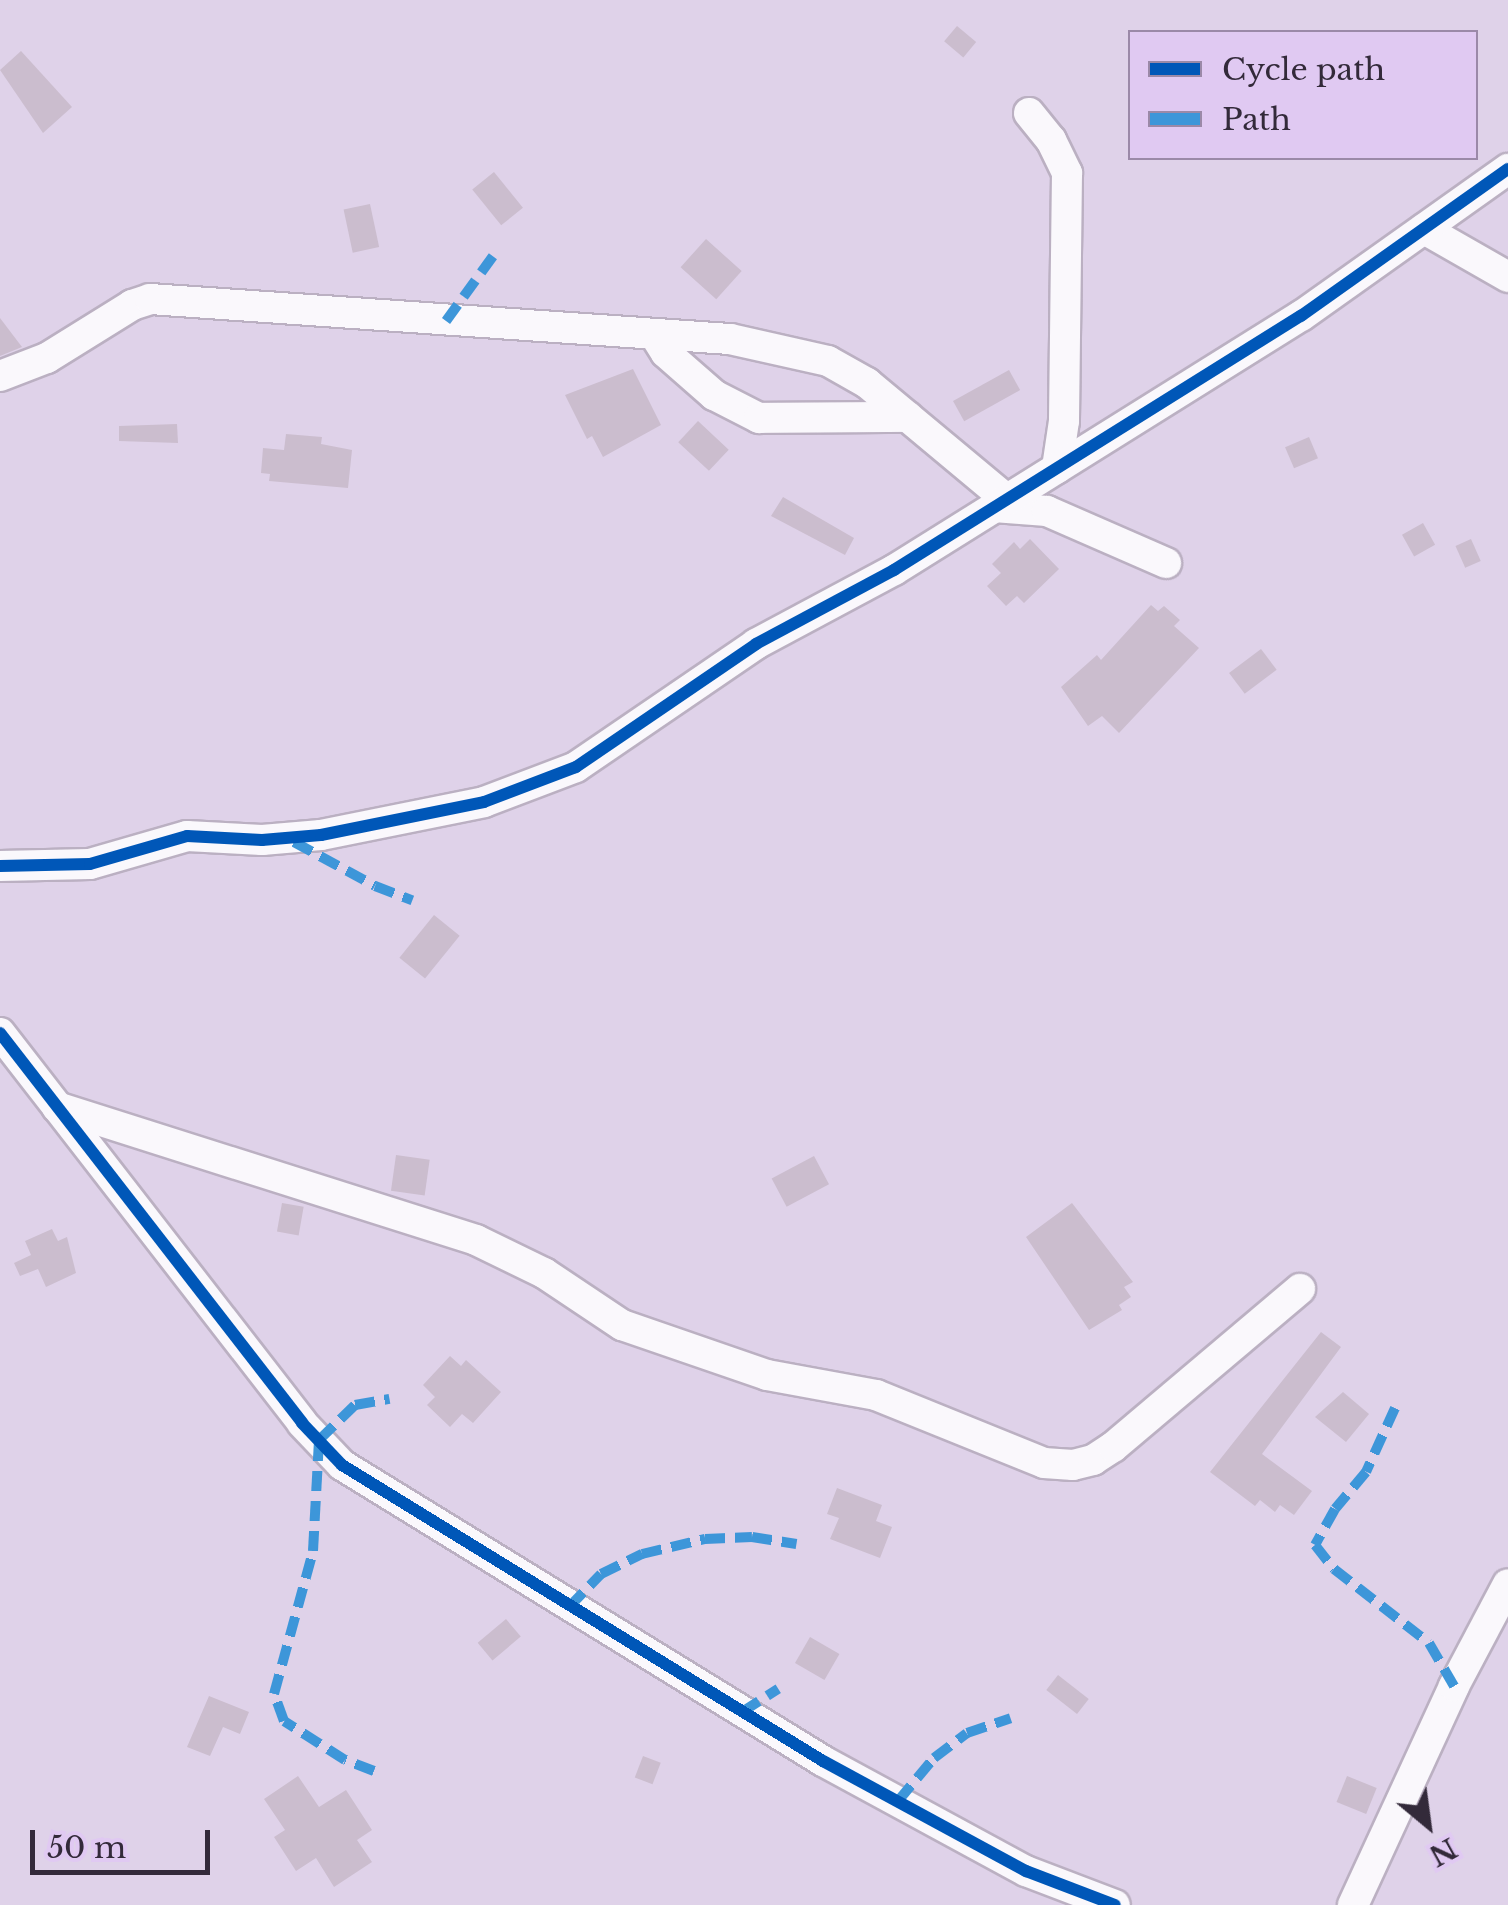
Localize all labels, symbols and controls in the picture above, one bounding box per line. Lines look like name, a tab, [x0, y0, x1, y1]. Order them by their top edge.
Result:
legend	[1128, 30, 1478, 160]
text: Cycle path	[1222, 51, 1385, 88]
text: Path	[1222, 101, 1291, 138]
north arrow	[1378, 1775, 1478, 1875]
scale bar	[35, 1810, 215, 1872]
text: 50 m	[47, 1829, 126, 1866]
text: N	[1423, 1830, 1463, 1873]

